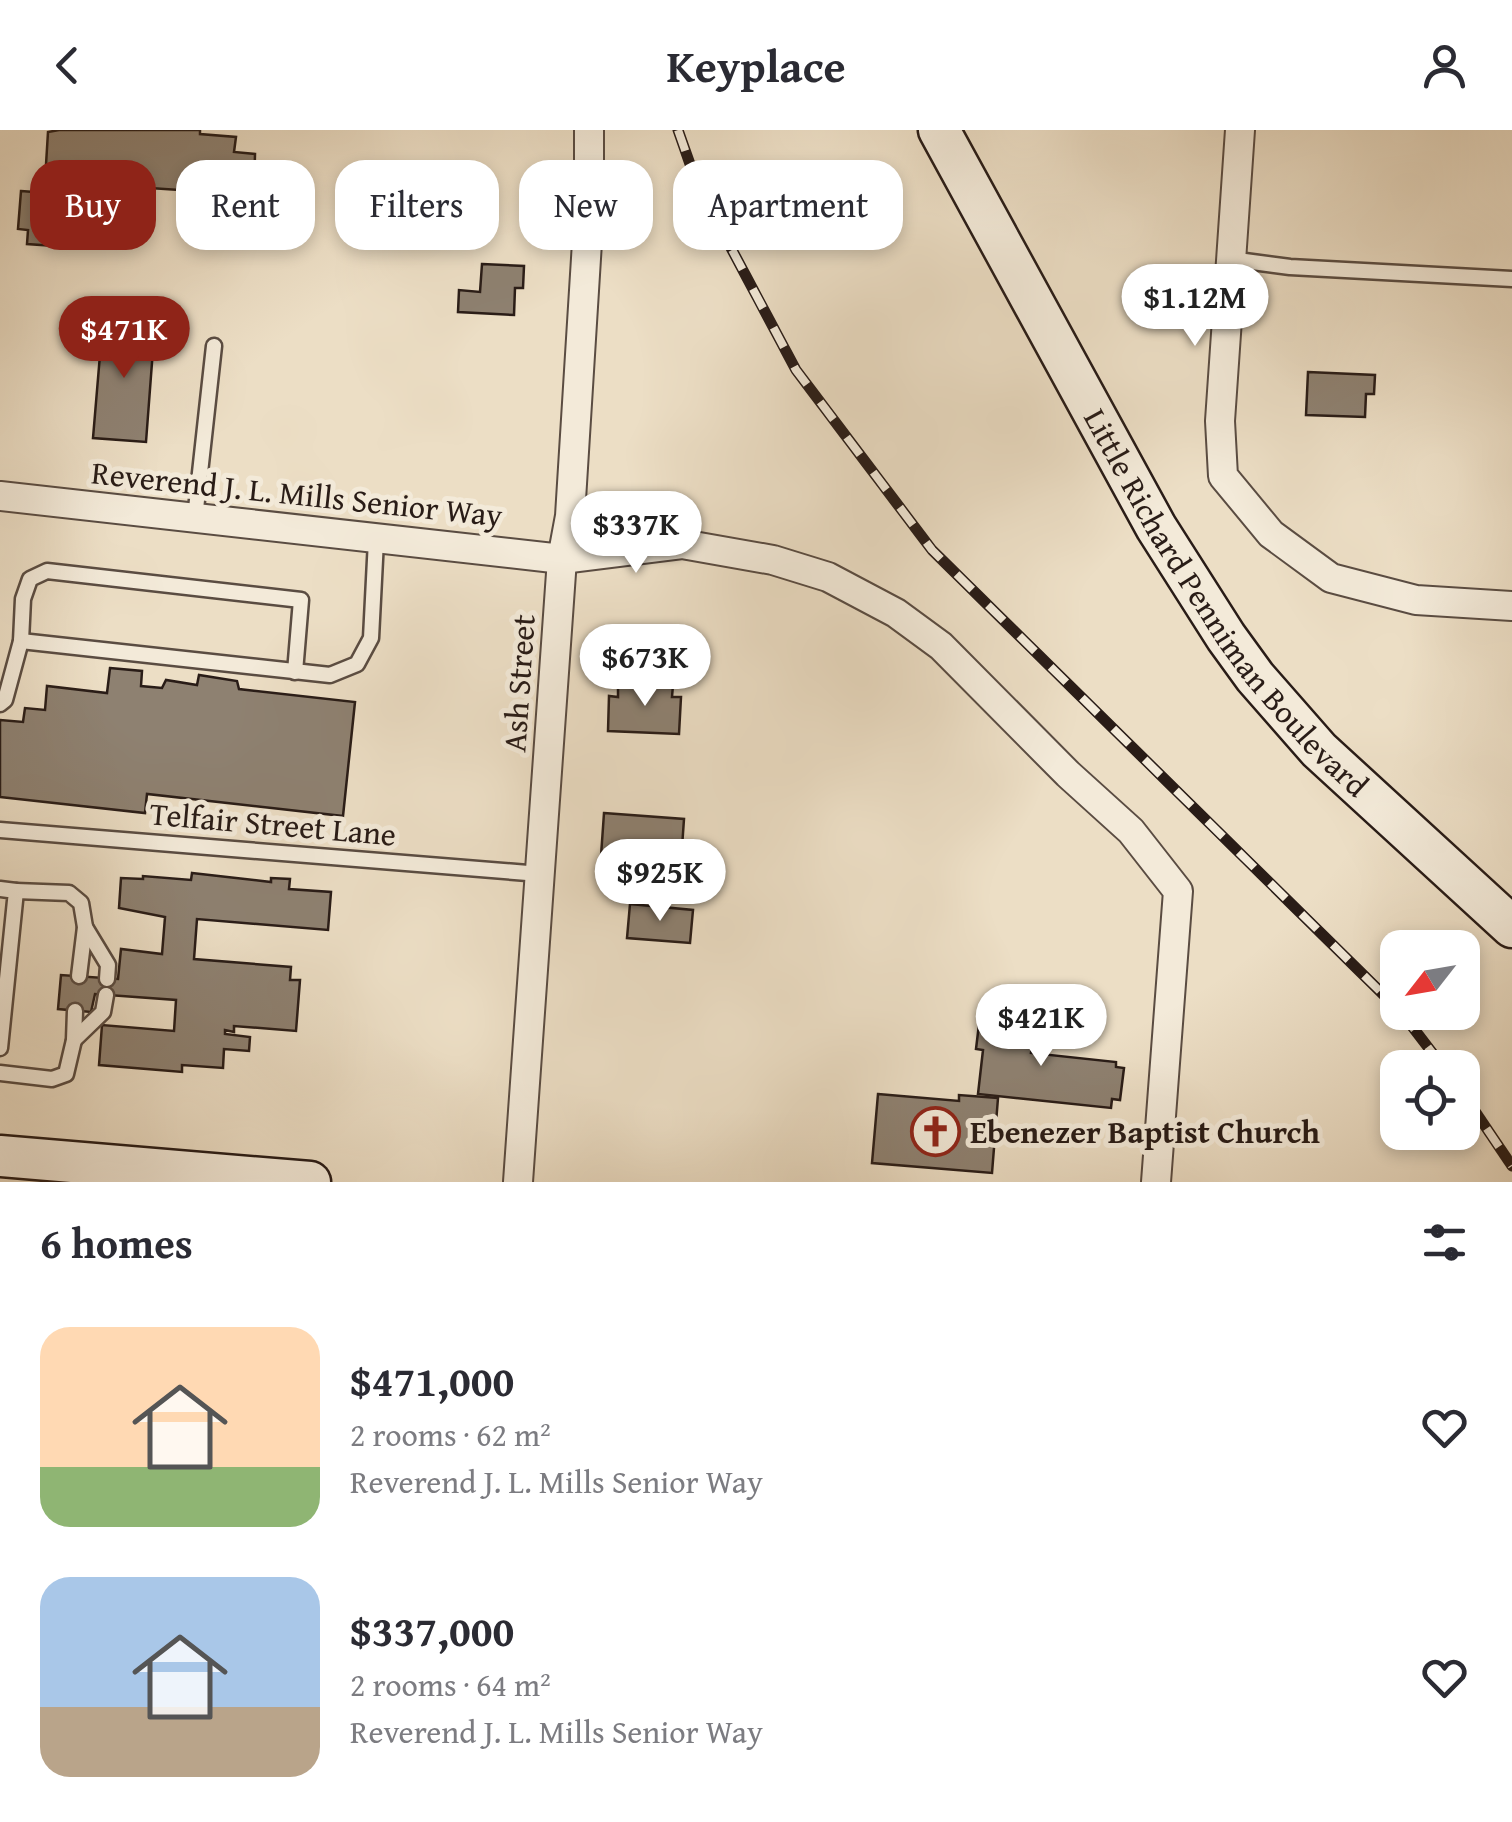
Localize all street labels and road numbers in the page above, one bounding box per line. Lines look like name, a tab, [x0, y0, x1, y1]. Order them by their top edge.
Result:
street label: Little Richard Penniman Boulevard	[1073, 400, 1380, 808]
street label: Reverend J. L. Mills Senior Way	[89, 449, 505, 538]
street label: Ash Street	[490, 612, 547, 753]
street label: Telfair Street Lane	[148, 789, 398, 858]

